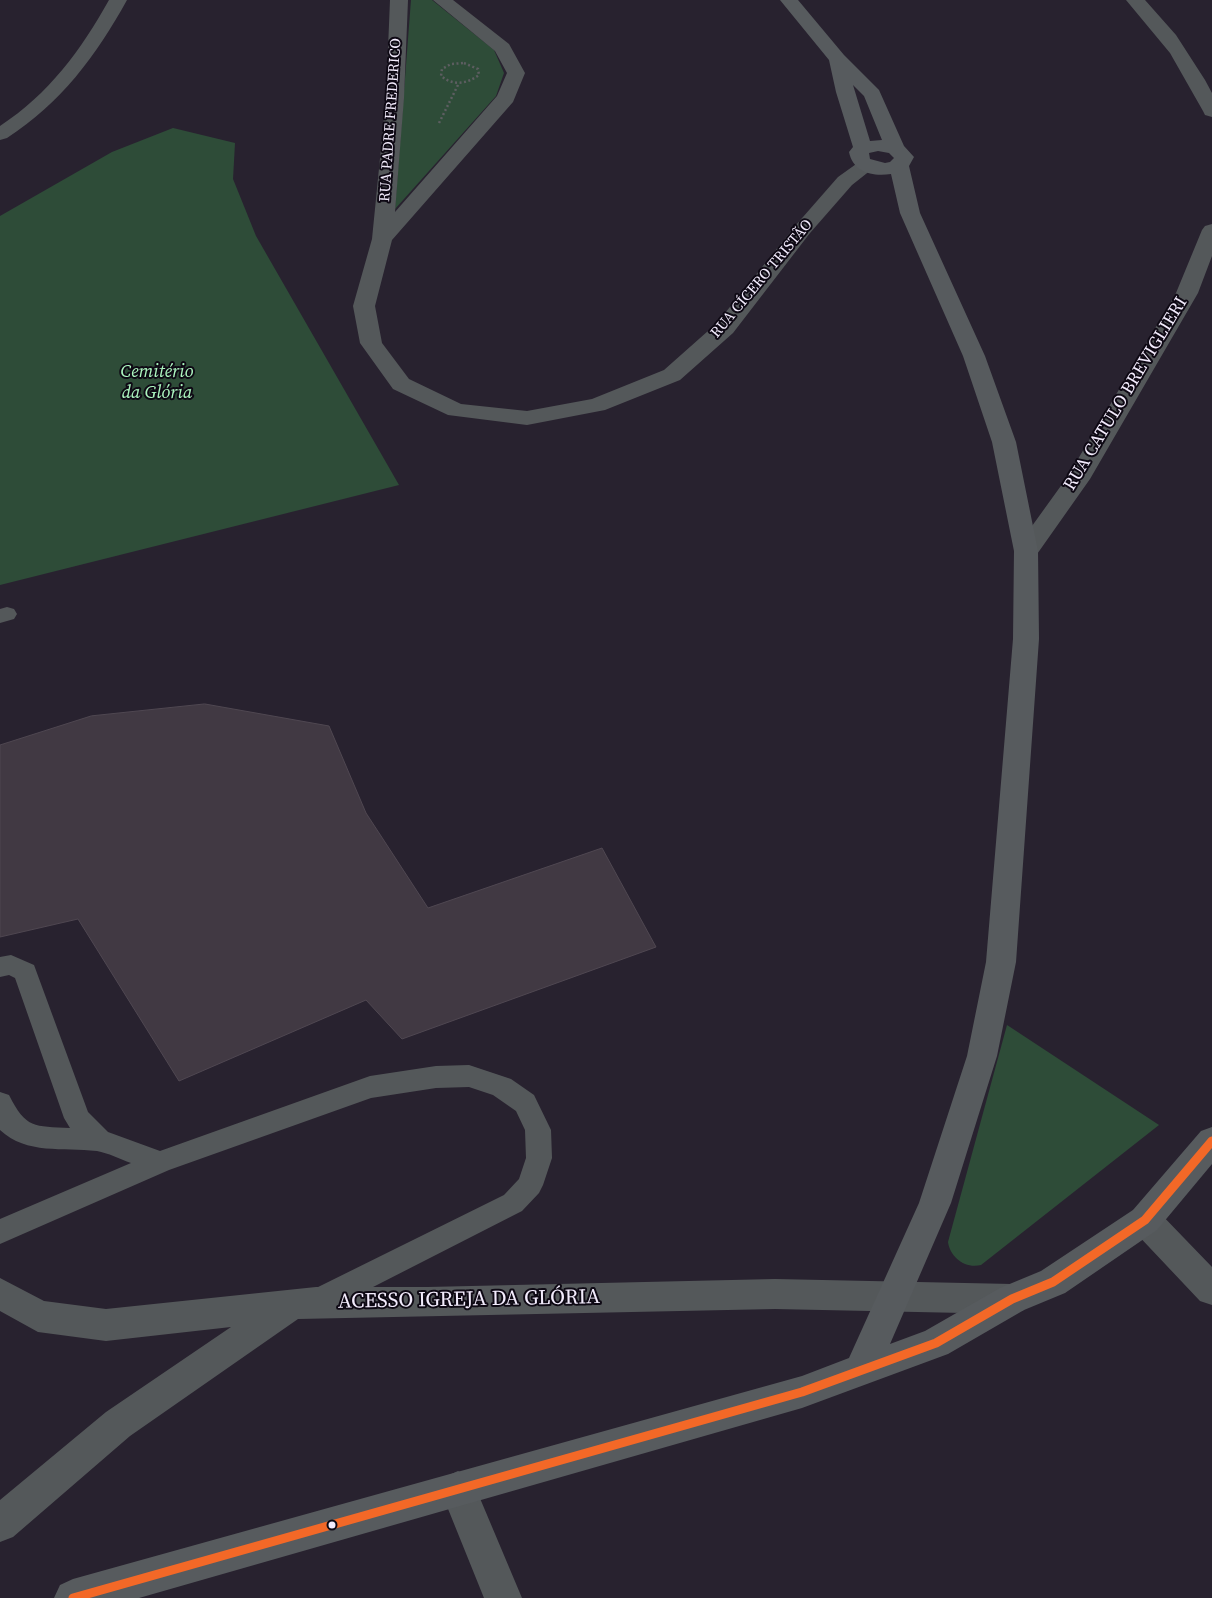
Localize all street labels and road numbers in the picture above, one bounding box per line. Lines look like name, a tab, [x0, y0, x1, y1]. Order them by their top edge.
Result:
street label: RUA PADRE FREDERICO	[376, 37, 406, 203]
street label: RUA CÍCERO TRISTÃO	[707, 216, 817, 342]
street label: RUA CATULO BREVIGLIERI	[1060, 293, 1192, 495]
street label: ACESSO IGREJA DA GLÓRIA	[338, 1285, 600, 1315]

